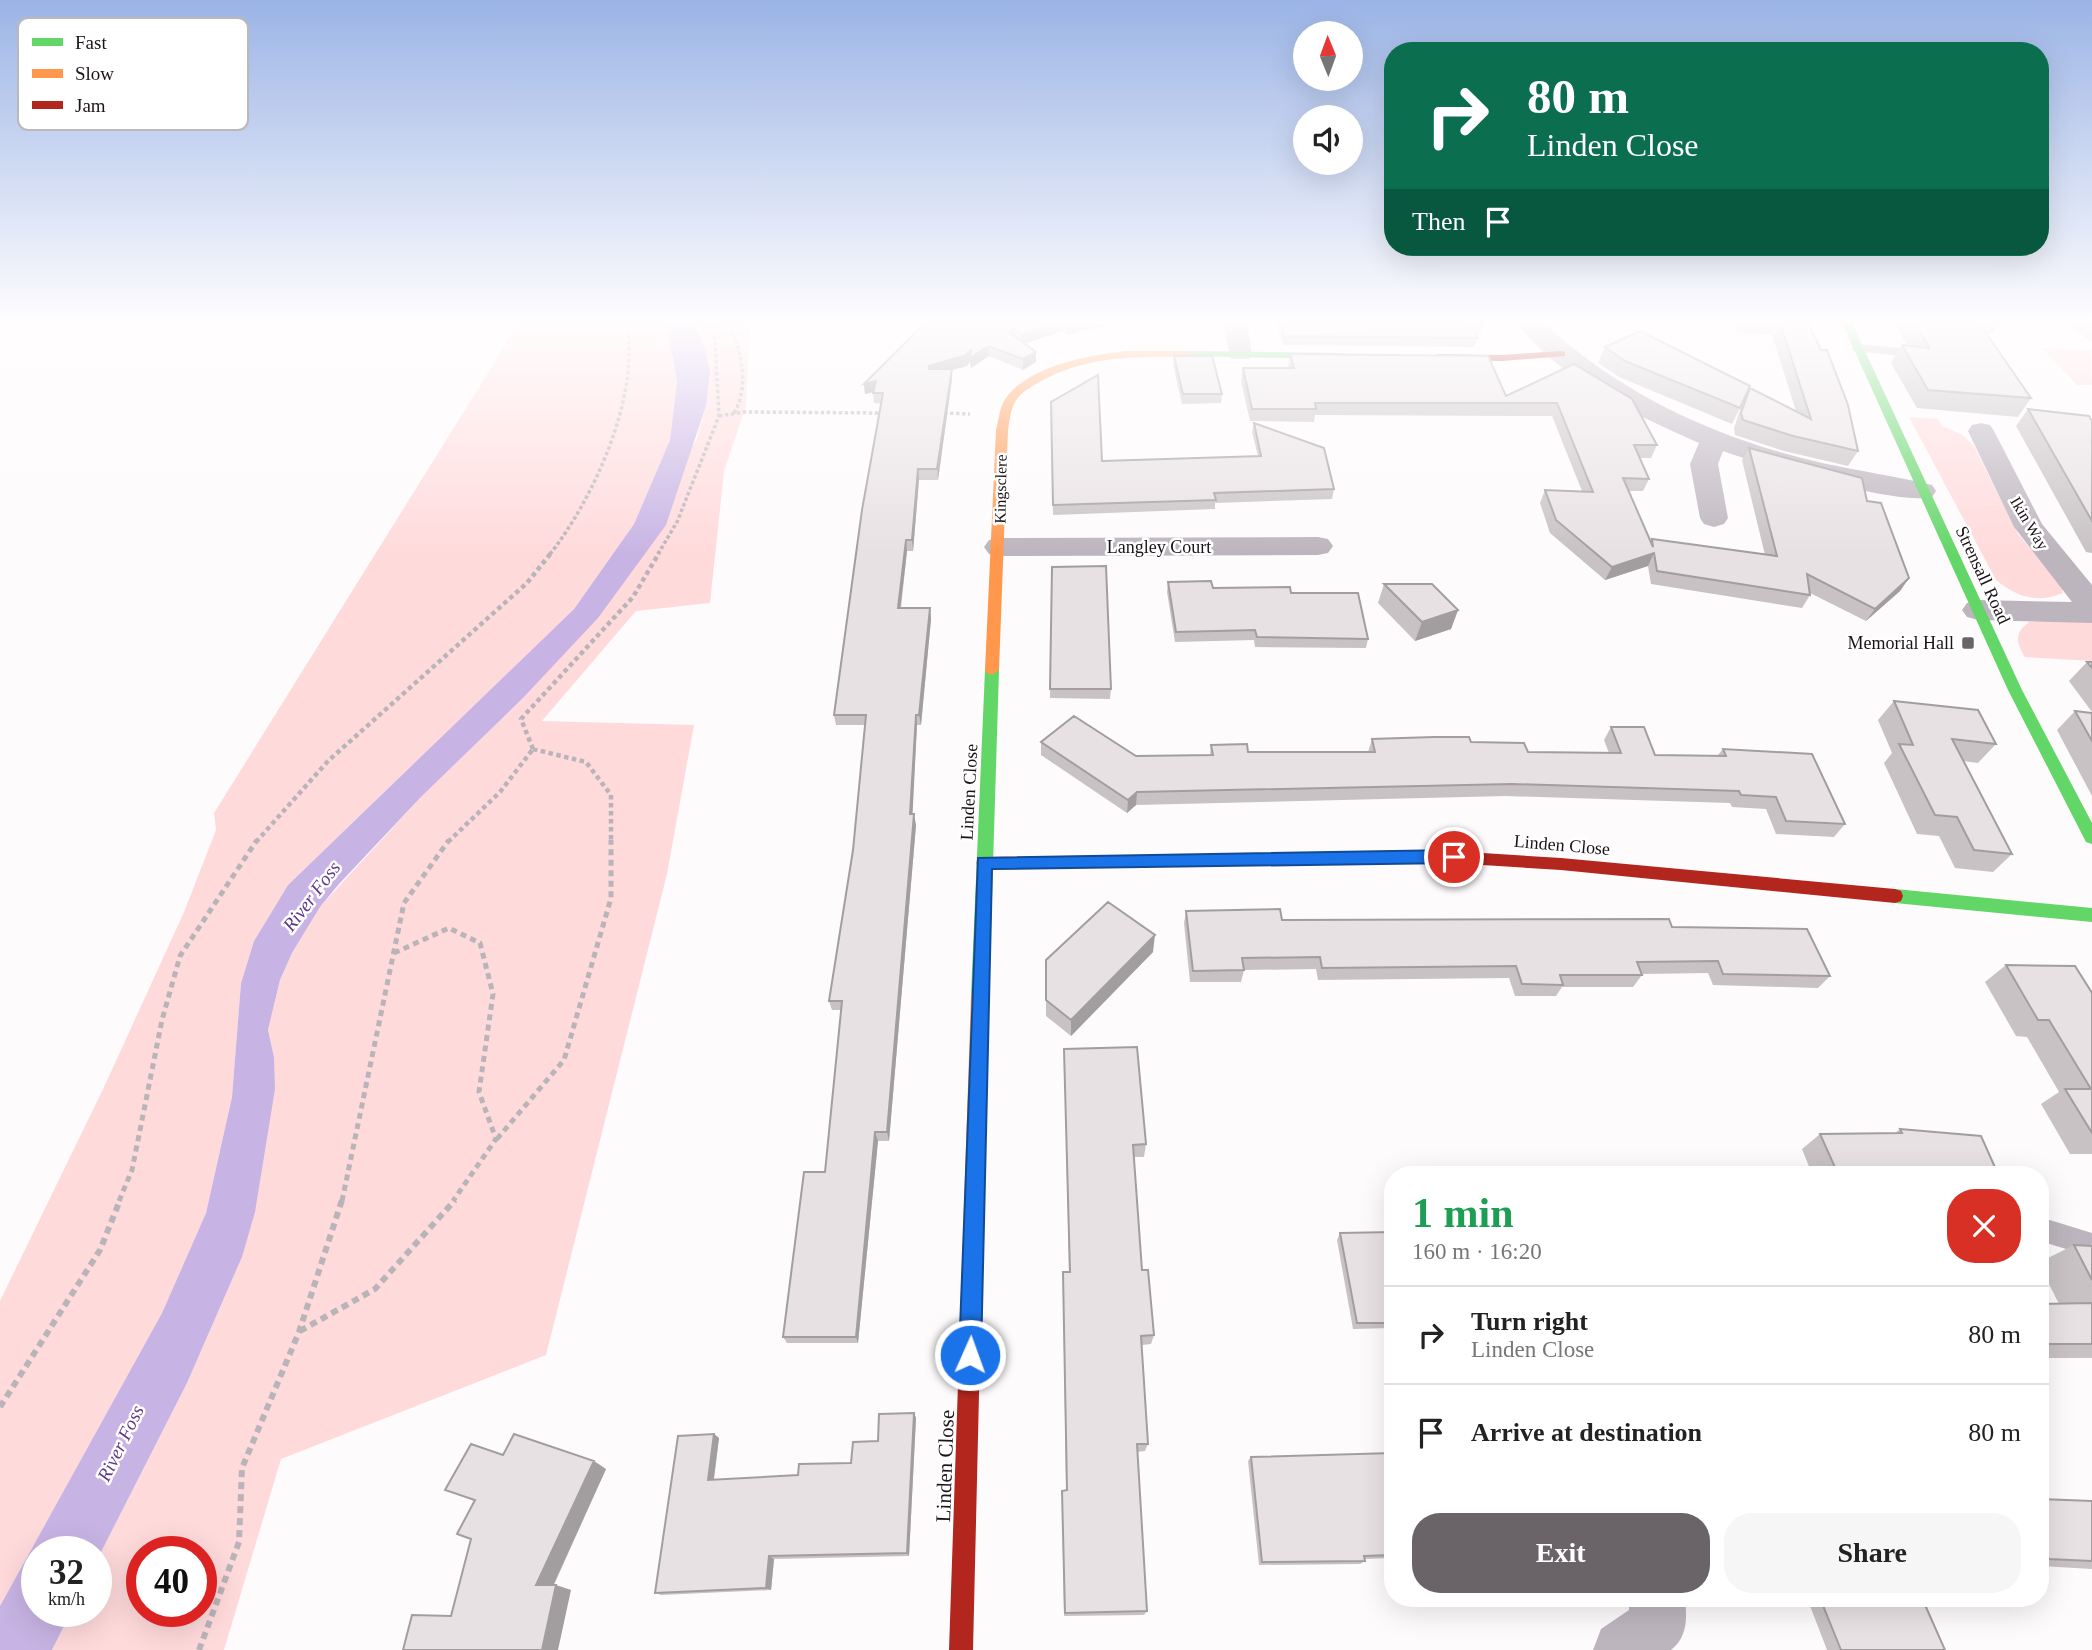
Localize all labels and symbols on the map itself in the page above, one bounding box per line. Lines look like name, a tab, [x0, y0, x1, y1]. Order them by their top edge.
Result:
legend	[18, 18, 248, 130]
north arrow	[1293, 21, 1363, 91]
text: Fast	[75, 32, 107, 53]
text: Slow	[75, 63, 114, 84]
text: Jam	[75, 95, 106, 116]
street label: Kingsclere	[991, 454, 1011, 524]
street label: Ikin Way	[2006, 494, 2052, 553]
street label: Strensall Road	[1952, 523, 2014, 627]
street label: Langley Court	[1107, 537, 1211, 557]
place label: Memorial Hall	[1848, 633, 1954, 653]
marker: Memorial Hall	[1960, 635, 1976, 651]
street label: Linden Close	[956, 743, 982, 841]
pin	[1424, 827, 1484, 887]
street label: Linden Close	[1513, 831, 1611, 859]
water label: River Foss	[278, 857, 344, 936]
position arrow	[933, 1318, 1007, 1392]
water label: River Foss	[93, 1402, 148, 1485]
street label: Linden Close	[931, 1409, 959, 1523]
speed limit sign: 40	[126, 1536, 217, 1627]

